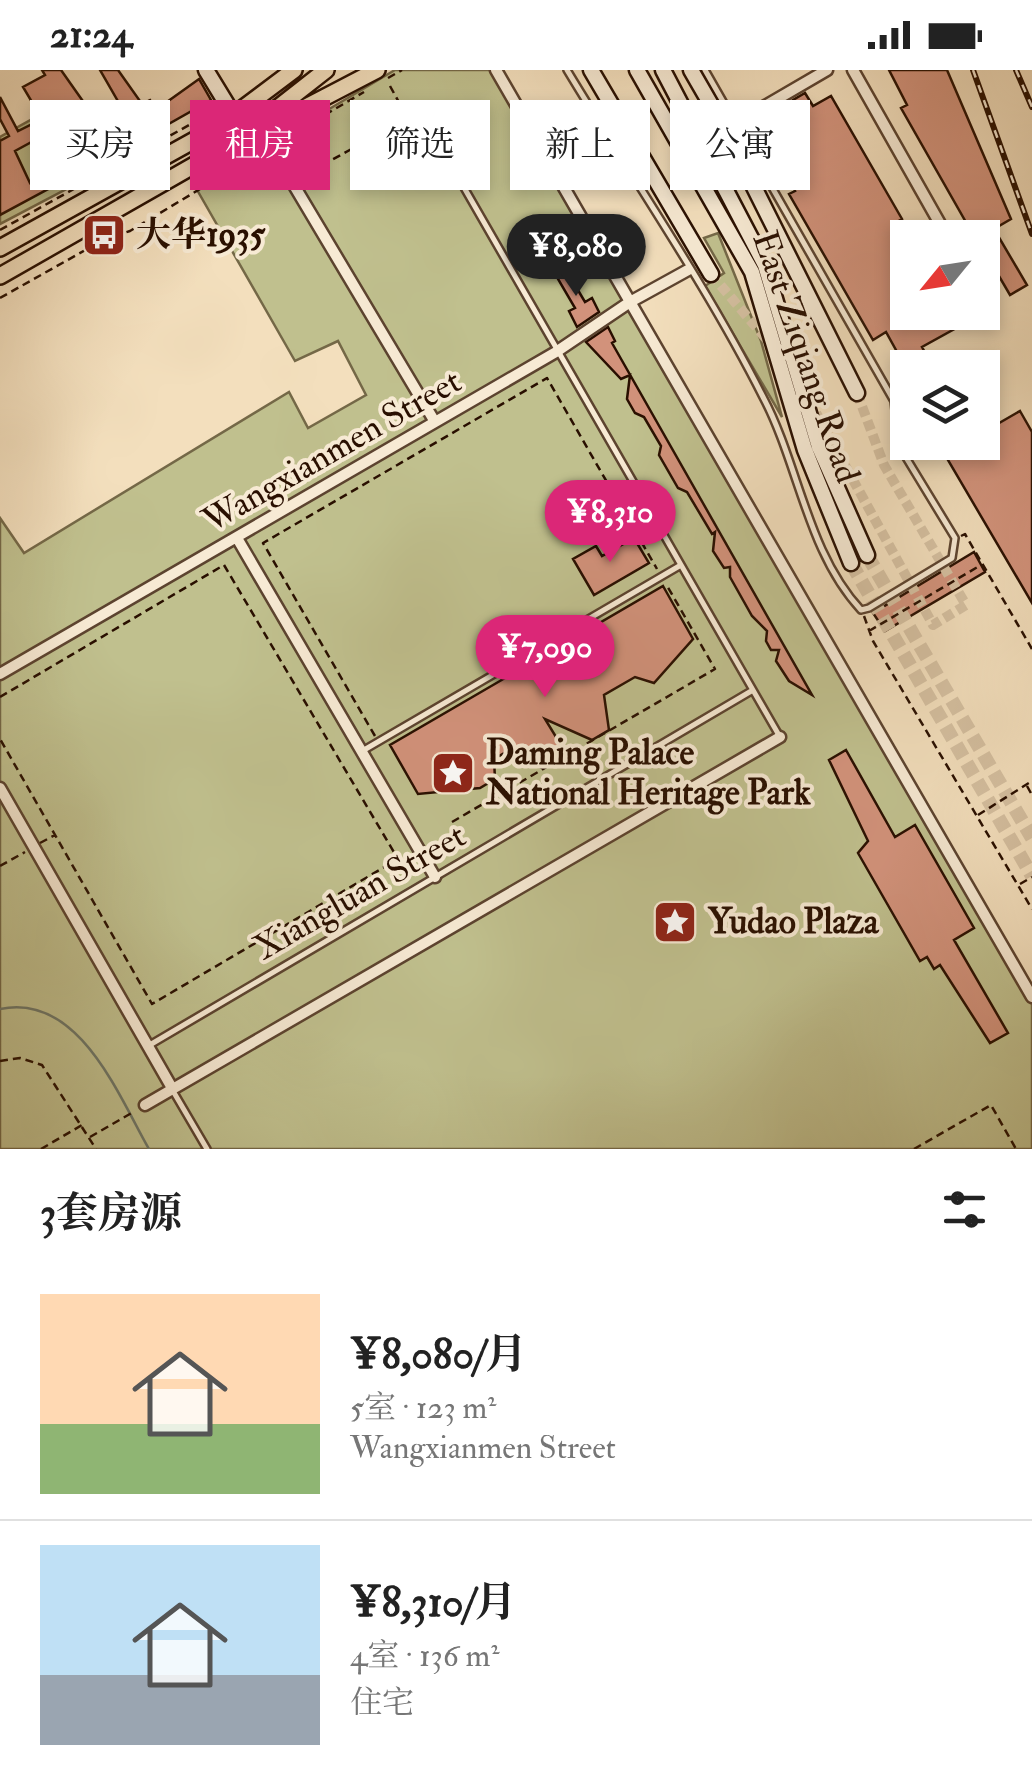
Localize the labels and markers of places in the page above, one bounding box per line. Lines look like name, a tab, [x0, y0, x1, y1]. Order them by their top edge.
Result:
bus stop icon: 大华1935	[81, 212, 127, 258]
place label: 大华1935	[136, 213, 266, 257]
pin: ¥8,080	[495, 214, 657, 299]
pin: ¥8,310	[529, 480, 691, 565]
pin: ¥7,090	[464, 615, 626, 700]
place label: Daming Palace National Heritage Park	[485, 731, 811, 815]
place icon: Daming Palace National Heritage Park	[430, 750, 476, 796]
place icon: Yudao Plaza	[652, 899, 698, 945]
place label: Yudao Plaza	[707, 900, 880, 944]

